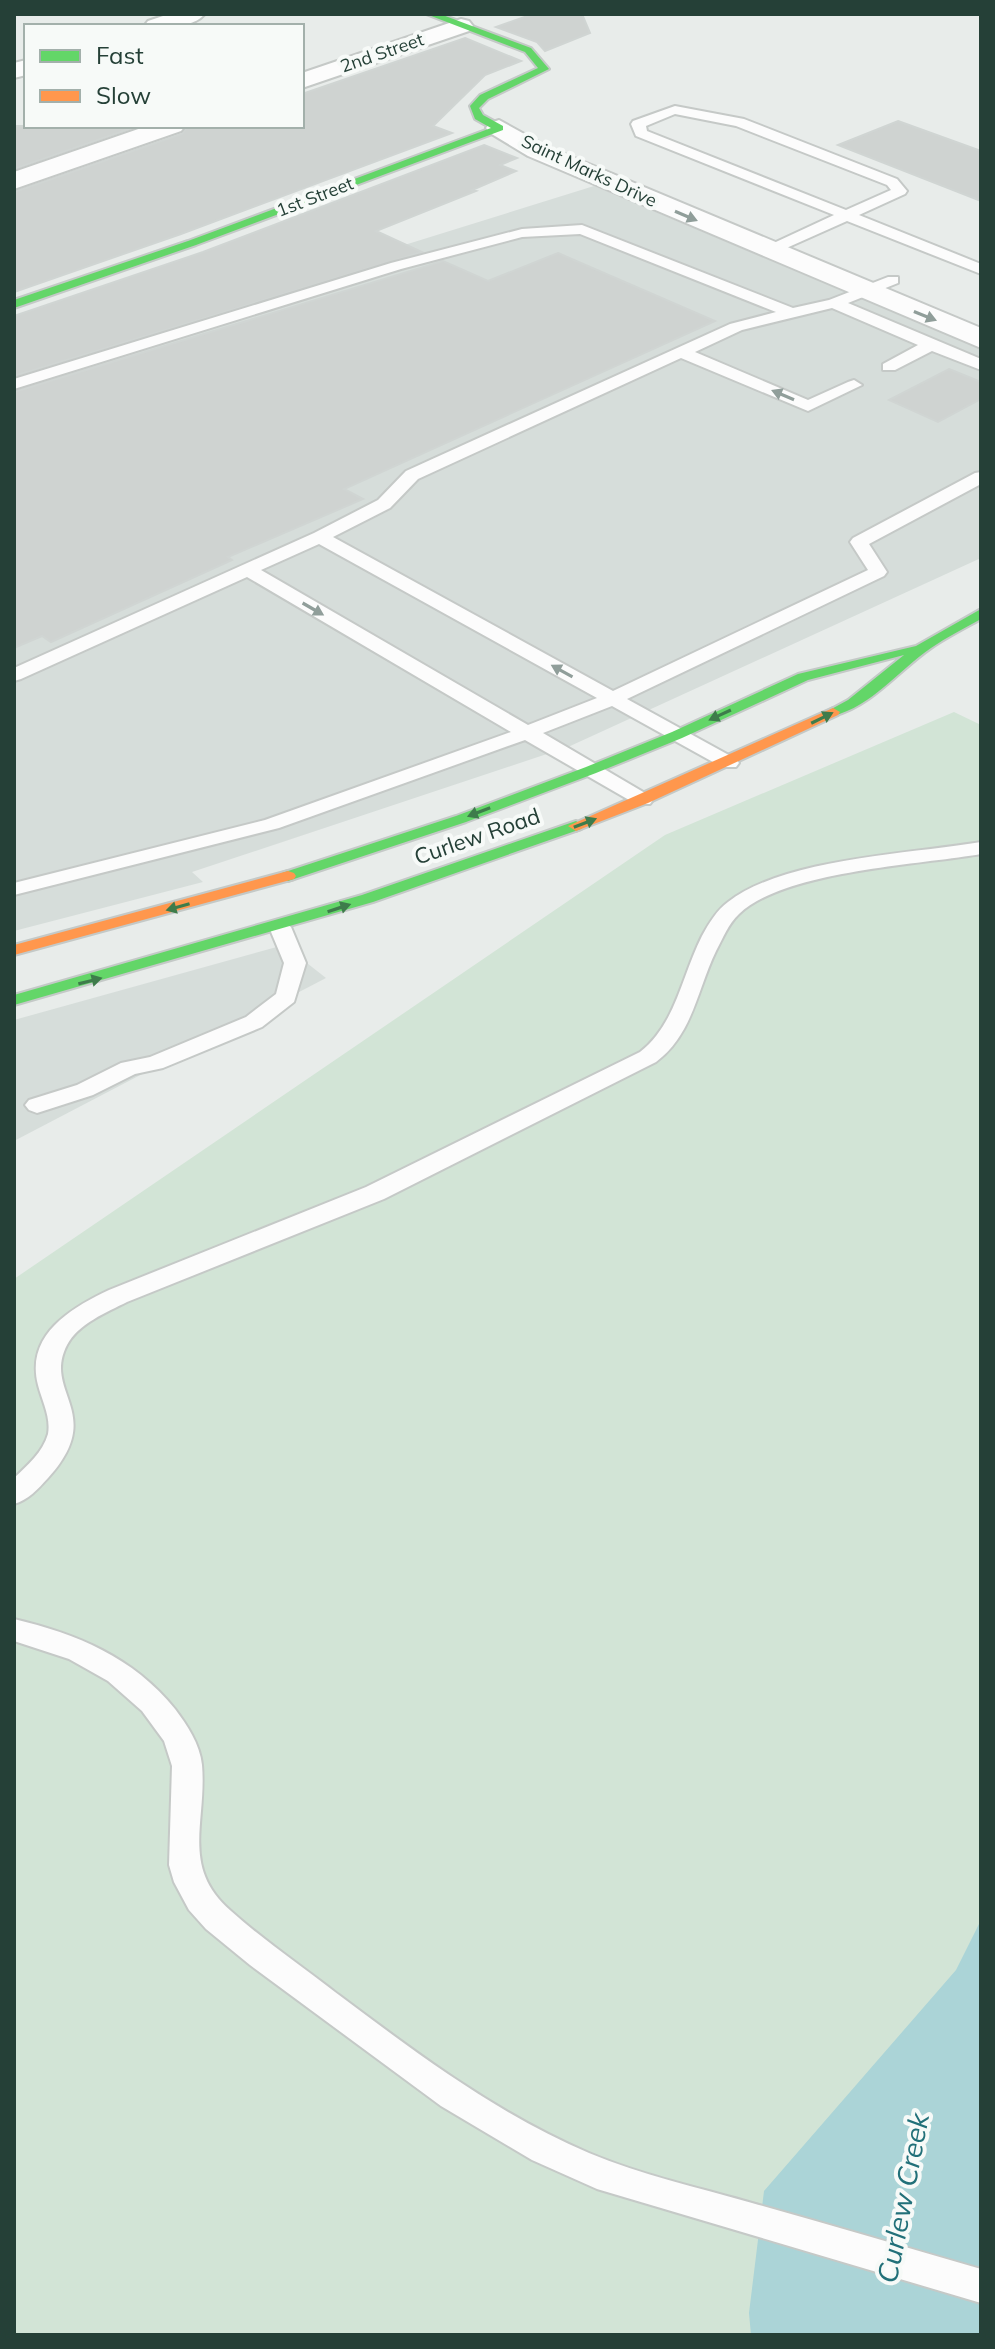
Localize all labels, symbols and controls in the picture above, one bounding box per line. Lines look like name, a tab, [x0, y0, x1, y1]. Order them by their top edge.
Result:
legend	[24, 24, 304, 128]
street label: 2nd Street	[337, 28, 427, 78]
text: Fast	[96, 40, 144, 70]
text: Slow	[96, 80, 151, 110]
street label: Saint Marks Drive	[518, 129, 661, 212]
street label: 1st Street	[273, 171, 356, 222]
one-way arrow	[674, 209, 698, 222]
one-way arrow	[913, 310, 937, 323]
one-way arrow	[771, 389, 795, 402]
one-way arrow	[302, 602, 324, 616]
one-way arrow	[551, 665, 573, 679]
one-way arrow	[708, 708, 732, 722]
one-way arrow	[811, 711, 834, 725]
street label: Curlew Road	[410, 801, 544, 871]
one-way arrow	[467, 806, 491, 819]
one-way arrow	[573, 816, 597, 829]
one-way arrow	[165, 901, 189, 914]
one-way arrow	[327, 901, 351, 914]
one-way arrow	[77, 974, 102, 986]
water label: Curlew Creek	[869, 2108, 936, 2286]

